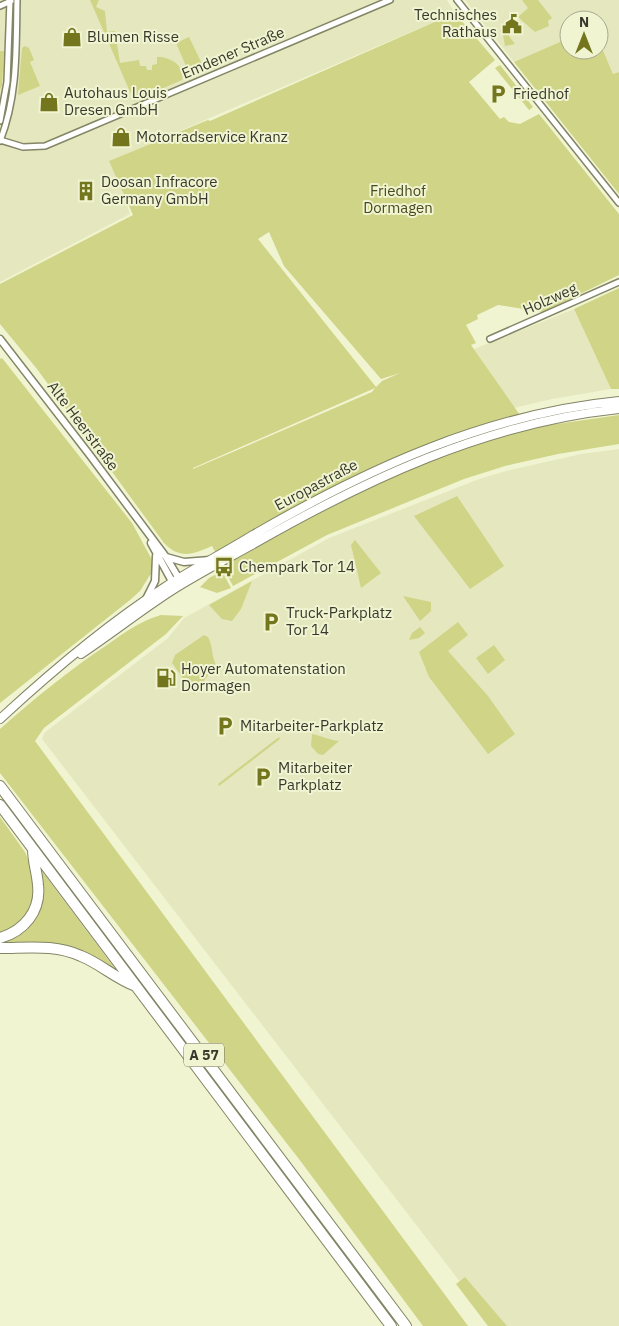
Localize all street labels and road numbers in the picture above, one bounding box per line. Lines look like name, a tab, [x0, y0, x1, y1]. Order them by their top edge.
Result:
street label: Emdener Straße	[179, 22, 287, 83]
street label: Holzweg	[520, 278, 580, 319]
street label: Alte Heerstraße	[44, 377, 123, 474]
street label: Europastraße	[271, 455, 361, 514]
road number: A 57	[184, 1044, 224, 1066]

